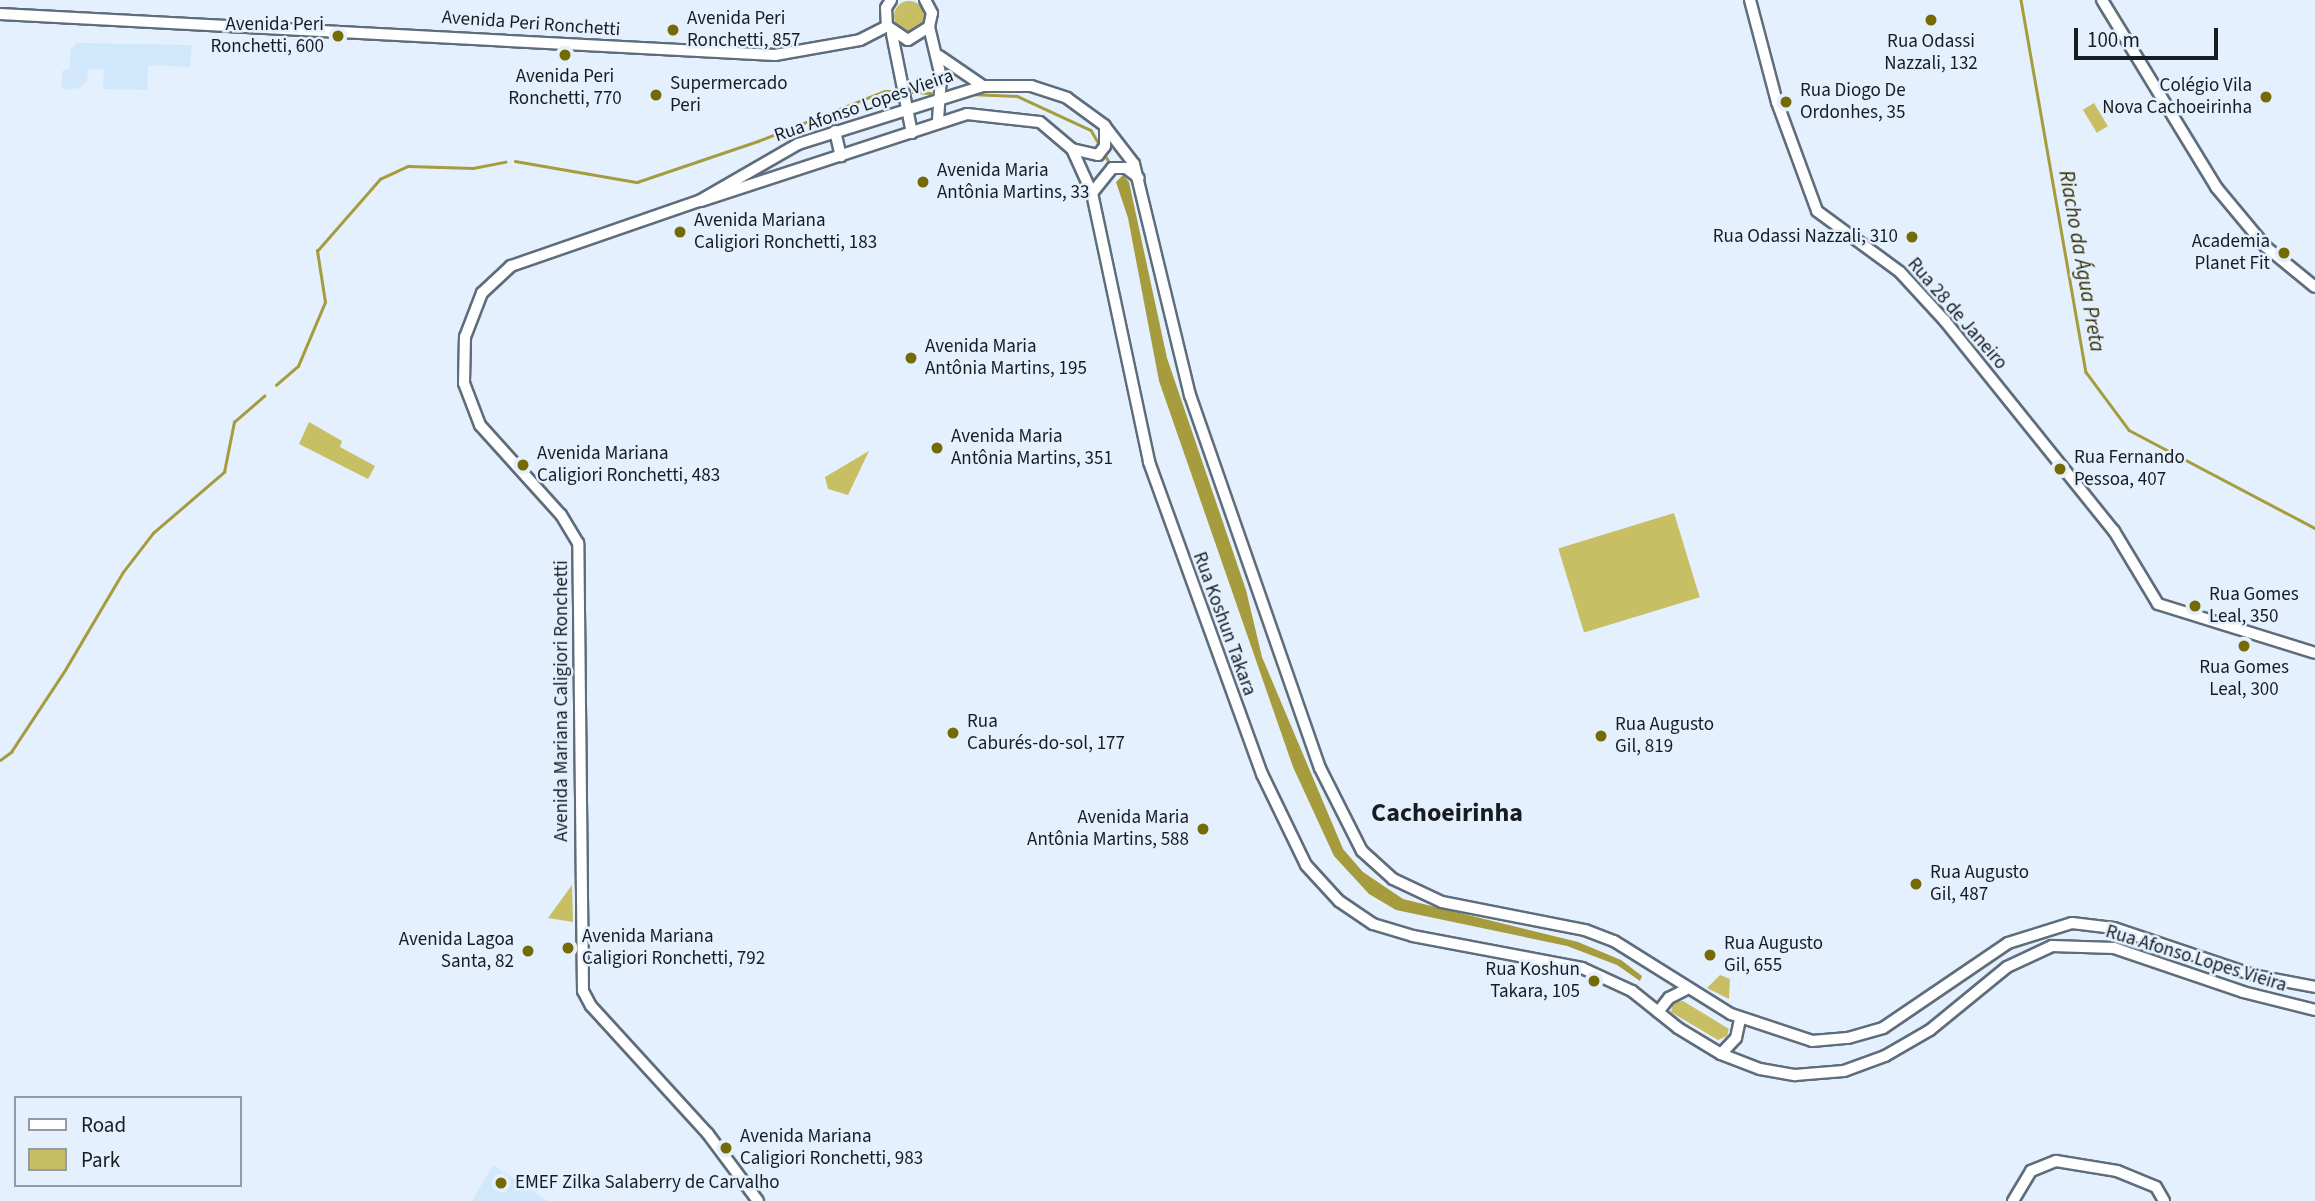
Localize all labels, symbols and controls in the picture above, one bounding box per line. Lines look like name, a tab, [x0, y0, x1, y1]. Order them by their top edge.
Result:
street label: Avenida Peri Ronchetti	[441, 6, 621, 42]
place label: Avenida Peri Ronchetti, 857	[687, 8, 801, 52]
marker: Rua Odassi Nazzali, 132	[1923, 12, 1939, 28]
place label: Avenida Peri Ronchetti, 600	[210, 14, 324, 58]
scale bar	[2077, 14, 2220, 58]
marker: Avenida Peri Ronchetti, 857	[665, 22, 681, 38]
text: 100 m	[2087, 25, 2140, 55]
marker: Avenida Peri Ronchetti, 600	[330, 28, 346, 44]
place label: Rua Odassi Nazzali, 132	[1884, 31, 1978, 75]
marker: Avenida Peri Ronchetti, 770	[557, 47, 573, 63]
street label: Rua Afonso Lopes Vieira	[771, 65, 957, 147]
place label: Avenida Peri Ronchetti, 770	[508, 66, 622, 110]
place label: Supermercado Peri	[670, 73, 788, 117]
place label: Colégio Vila Nova Cachoeirinha	[2102, 75, 2252, 119]
place label: Rua Diogo De Ordonhes, 35	[1800, 80, 1906, 124]
marker: Supermercado Peri	[648, 87, 664, 103]
marker: Colégio Vila Nova Cachoeirinha	[2258, 89, 2274, 105]
marker: Rua Diogo De Ordonhes, 35	[1778, 94, 1794, 110]
place label: Avenida Maria Antônia Martins, 33	[937, 160, 1089, 204]
water label: Riacho da Água Preta	[2054, 168, 2110, 354]
marker: Avenida Maria Antônia Martins, 33	[915, 174, 931, 190]
place label: Avenida Mariana Caligiori Ronchetti, 183	[694, 210, 877, 254]
marker: Avenida Mariana Caligiori Ronchetti, 183	[672, 224, 688, 240]
place label: Rua Odassi Nazzali, 310	[1713, 226, 1898, 248]
marker: Rua Odassi Nazzali, 310	[1904, 229, 1920, 245]
place label: Academia Planet Fit	[2192, 231, 2270, 275]
marker: Academia Planet Fit	[2276, 245, 2292, 261]
street label: Rua 28 de Janeiro	[1902, 253, 2012, 375]
place label: Avenida Maria Antônia Martins, 195	[925, 336, 1087, 380]
marker: Avenida Maria Antônia Martins, 195	[903, 350, 919, 366]
place label: Avenida Maria Antônia Martins, 351	[951, 426, 1113, 470]
marker: Avenida Maria Antônia Martins, 351	[929, 440, 945, 456]
place label: Avenida Mariana Caligiori Ronchetti, 483	[537, 443, 720, 487]
place label: Rua Fernando Pessoa, 407	[2074, 447, 2185, 491]
marker: Avenida Mariana Caligiori Ronchetti, 483	[515, 457, 531, 473]
marker: Rua Fernando Pessoa, 407	[2052, 461, 2068, 477]
street label: Rua Koshun Takara	[1187, 549, 1261, 699]
street label: Avenida Mariana Caligiori Ronchetti	[551, 560, 573, 842]
place label: Rua Gomes Leal, 350	[2209, 584, 2299, 628]
marker: Rua Gomes Leal, 350	[2187, 598, 2203, 614]
marker: Rua Gomes Leal, 300	[2236, 638, 2252, 654]
place label: Rua Gomes Leal, 300	[2199, 657, 2289, 701]
place label: Rua Caburés-do-sol, 177	[967, 711, 1125, 755]
place label: Rua Augusto Gil, 819	[1615, 714, 1714, 758]
marker: Rua Caburés-do-sol, 177	[945, 725, 961, 741]
marker: Rua Augusto Gil, 819	[1593, 728, 1609, 744]
district label: Cachoeirinha	[1371, 797, 1523, 829]
place label: Avenida Maria Antônia Martins, 588	[1027, 807, 1189, 851]
marker: Avenida Maria Antônia Martins, 588	[1195, 821, 1211, 837]
place label: Rua Augusto Gil, 487	[1930, 862, 2029, 906]
marker: Rua Augusto Gil, 487	[1908, 876, 1924, 892]
street label: Rua Afonso Lopes Vieira	[2103, 921, 2289, 997]
place label: Avenida Mariana Caligiori Ronchetti, 792	[582, 926, 765, 970]
place label: Avenida Lagoa Santa, 82	[399, 929, 514, 973]
place label: Rua Augusto Gil, 655	[1724, 933, 1823, 977]
marker: Avenida Mariana Caligiori Ronchetti, 792	[560, 940, 576, 956]
marker: Avenida Lagoa Santa, 82	[520, 943, 536, 959]
marker: Rua Augusto Gil, 655	[1702, 947, 1718, 963]
place label: Rua Koshun Takara, 105	[1485, 959, 1580, 1003]
marker: Rua Koshun Takara, 105	[1586, 973, 1602, 989]
legend	[14, 1096, 242, 1187]
text: Road	[81, 1110, 126, 1140]
place label: Avenida Mariana Caligiori Ronchetti, 983	[740, 1126, 923, 1170]
marker: Avenida Mariana Caligiori Ronchetti, 983	[718, 1140, 734, 1156]
text: Park	[81, 1145, 120, 1175]
place label: EMEF Zilka Salaberry de Carvalho	[515, 1172, 780, 1194]
marker: EMEF Zilka Salaberry de Carvalho	[493, 1175, 509, 1191]

